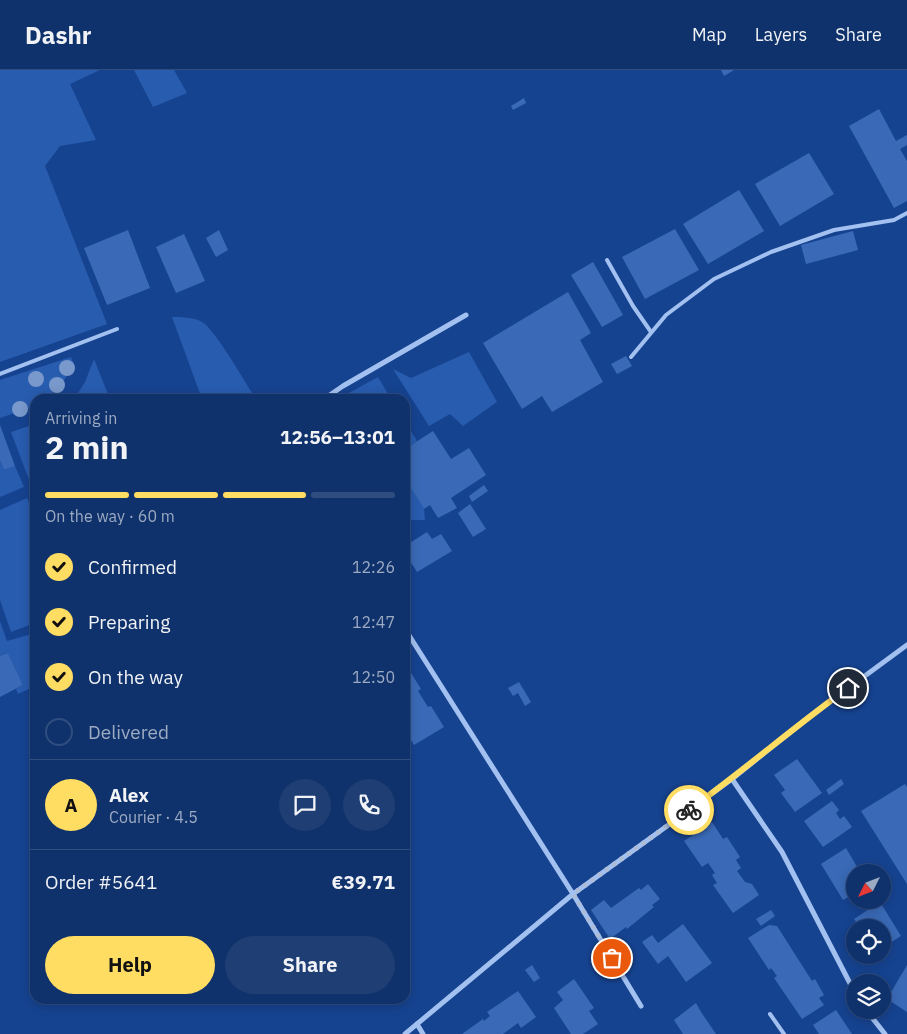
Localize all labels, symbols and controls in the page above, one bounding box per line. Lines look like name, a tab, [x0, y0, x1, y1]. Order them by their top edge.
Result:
text: Dashr	[25, 19, 91, 51]
text: Map	[692, 23, 727, 46]
text: Layers	[755, 23, 807, 46]
text: Share	[835, 23, 882, 46]
text: Arriving in	[45, 408, 117, 428]
text: 12:56–13:01	[280, 425, 395, 449]
text: 2 min	[45, 426, 129, 468]
text: On the way · 60 m	[45, 506, 175, 526]
icon: check	[45, 553, 73, 581]
text: Confirmed	[88, 555, 177, 579]
text: 12:26	[352, 557, 395, 577]
icon: check	[45, 608, 73, 636]
text: Preparing	[88, 610, 170, 634]
text: 12:47	[352, 612, 395, 632]
icon: check	[45, 663, 73, 691]
text: On the way	[88, 665, 183, 689]
text: 12:50	[352, 667, 395, 687]
pin	[827, 667, 869, 709]
icon: home	[834, 674, 862, 702]
text: Delivered	[88, 720, 169, 744]
button: chat	[279, 779, 331, 831]
button: phone	[343, 779, 395, 831]
text: Alex	[109, 783, 149, 807]
courier	[664, 785, 714, 835]
text: A	[64, 793, 78, 817]
icon: bike	[675, 796, 703, 824]
text: Courier · 4.5	[109, 807, 198, 827]
north arrow	[846, 864, 891, 909]
map controls	[846, 864, 891, 1019]
text: Order #5641	[45, 870, 157, 894]
text: €39.71	[332, 870, 395, 894]
button: locate	[846, 919, 891, 964]
button: Help	[45, 936, 215, 994]
button: Share	[225, 936, 395, 994]
pin	[591, 937, 633, 979]
icon: bag	[598, 944, 626, 972]
button: layers	[846, 974, 891, 1019]

